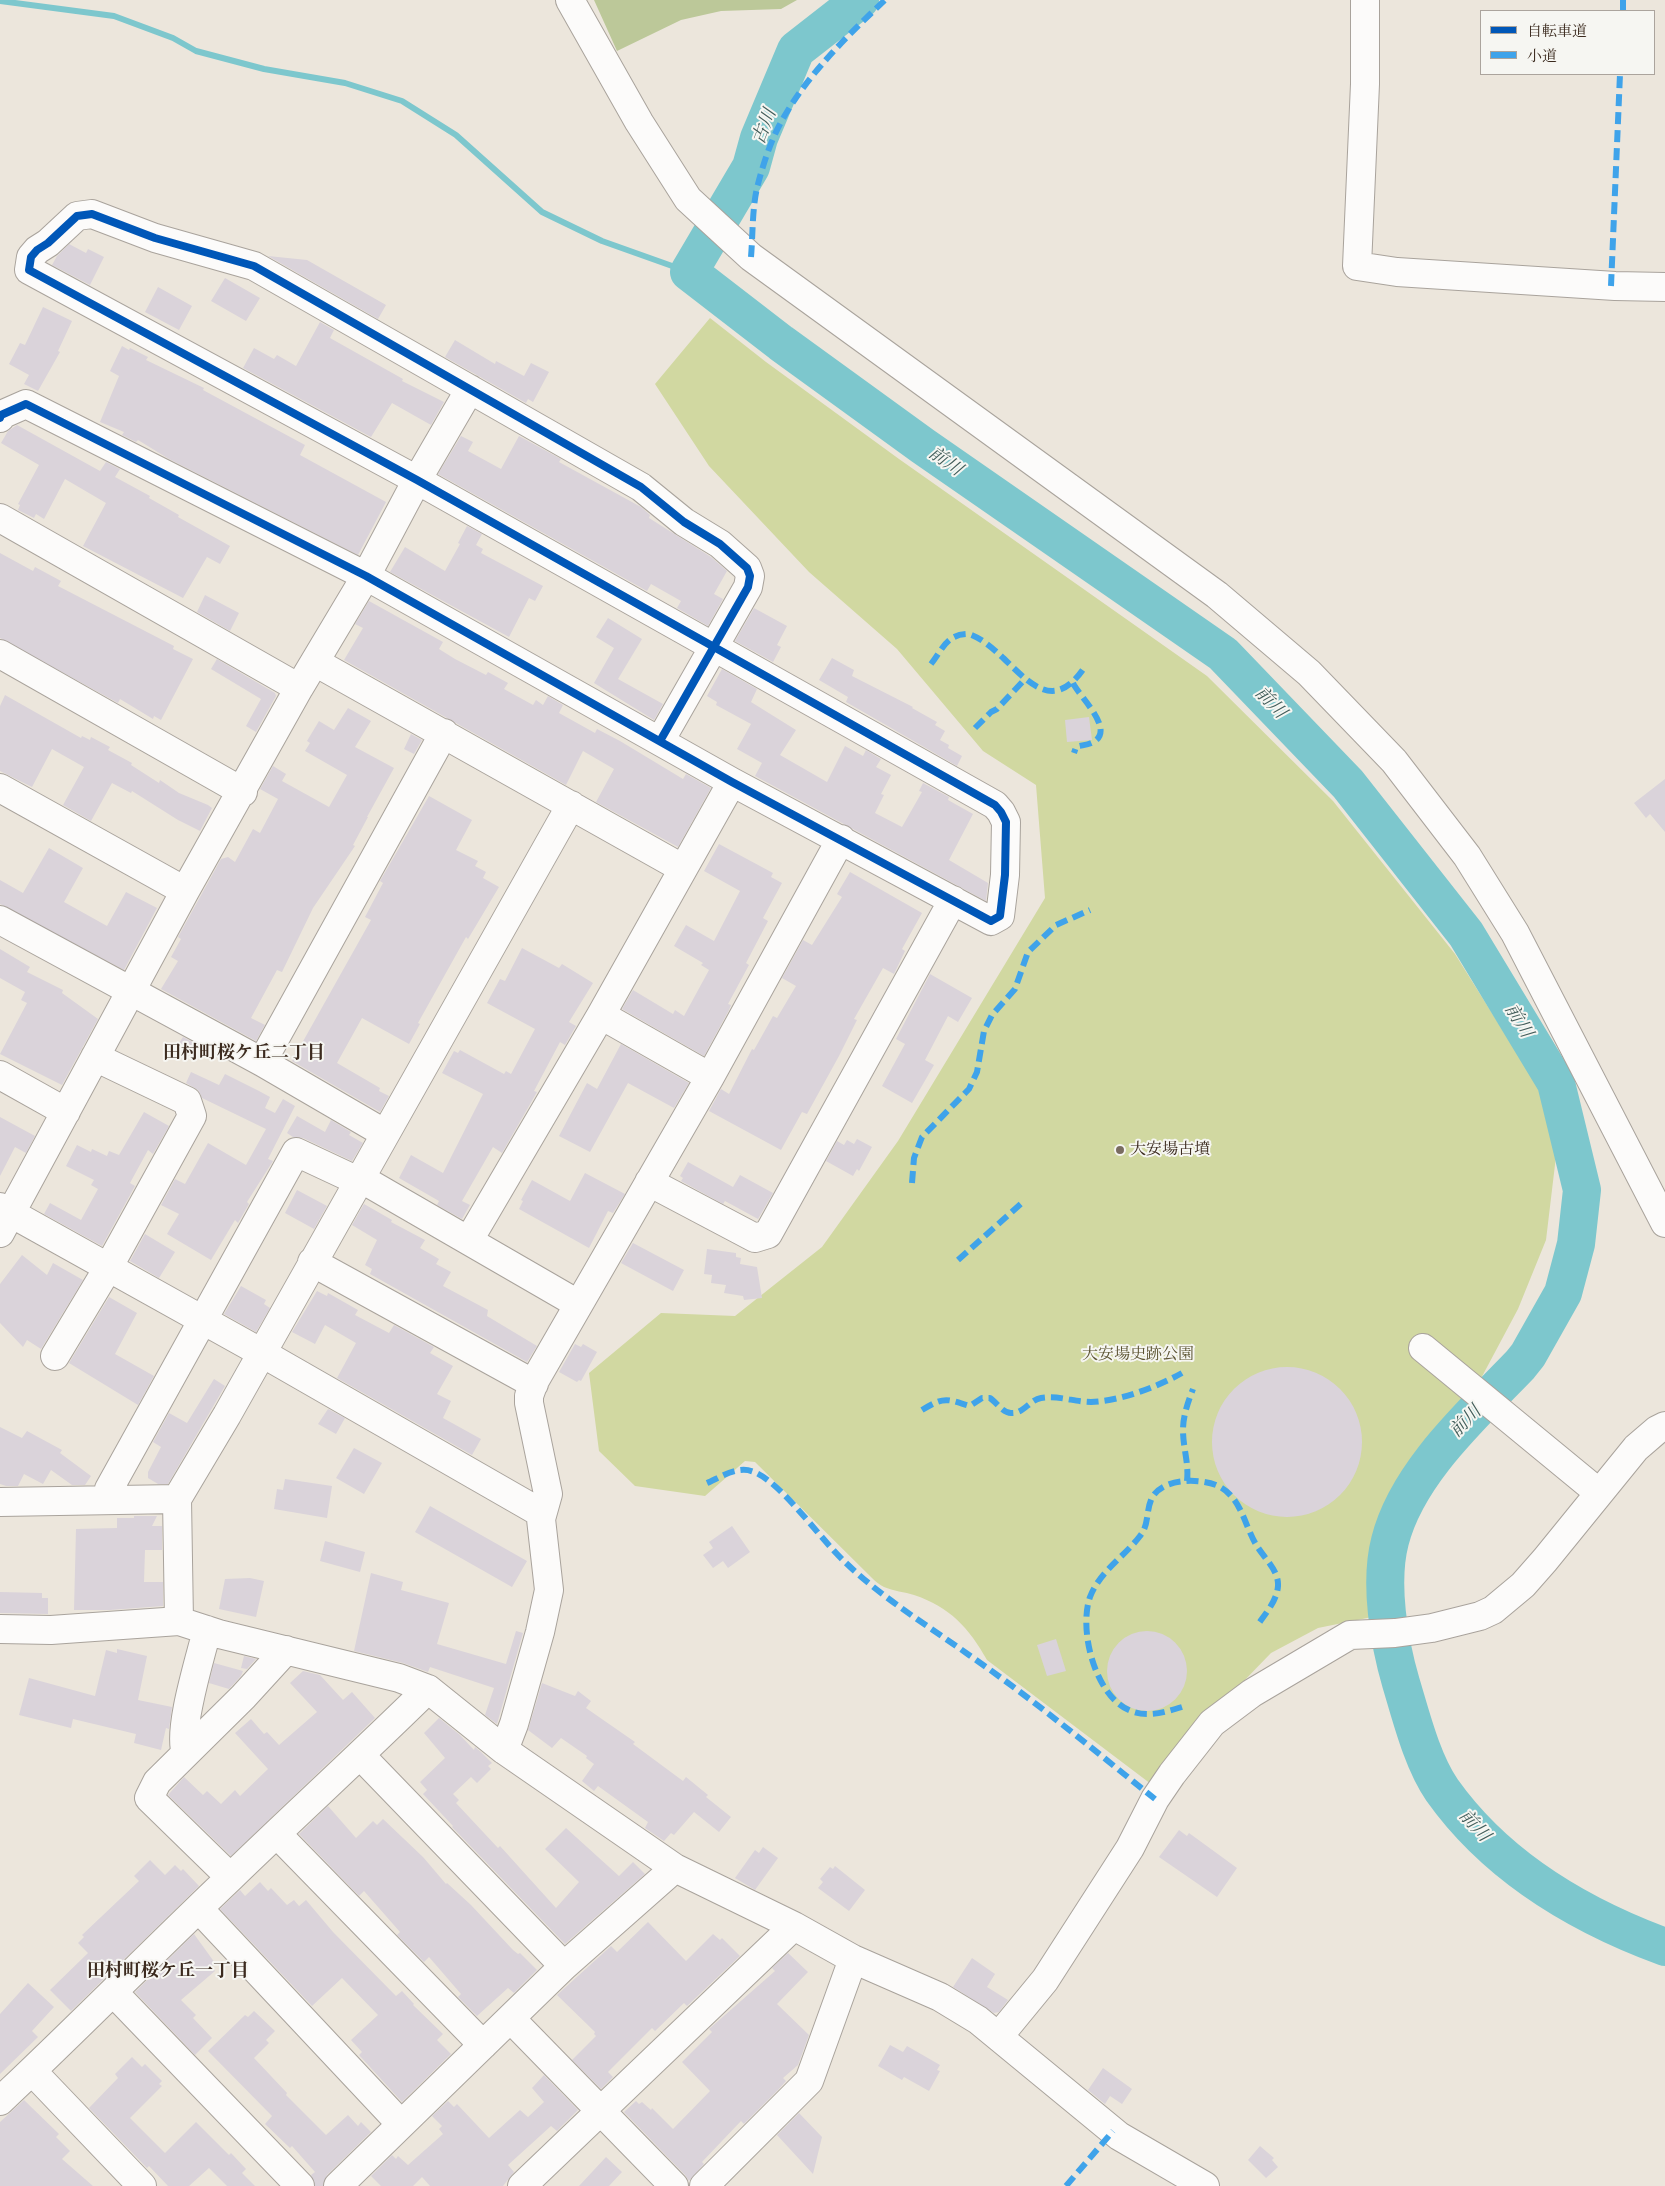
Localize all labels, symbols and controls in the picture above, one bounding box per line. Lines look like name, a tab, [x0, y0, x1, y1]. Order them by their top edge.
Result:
legend	[1480, 10, 1655, 75]
text: 自転車道	[1527, 20, 1587, 41]
text: 小道	[1527, 45, 1557, 66]
water label: 古川	[748, 106, 782, 148]
water label: 前川	[924, 443, 966, 481]
water label: 前川	[1250, 683, 1290, 723]
water label: 前川	[1499, 1000, 1537, 1042]
district label: 田村町桜ケ丘二丁目	[163, 1042, 325, 1064]
place label: 大安場古墳	[1130, 1140, 1210, 1160]
marker: 大安場古墳	[1114, 1144, 1126, 1156]
park label: 大安場史跡公園	[1082, 1345, 1194, 1365]
water label: 前川	[1446, 1402, 1486, 1442]
water label: 前川	[1454, 1805, 1494, 1847]
district label: 田村町桜ケ丘一丁目	[87, 1960, 249, 1982]

